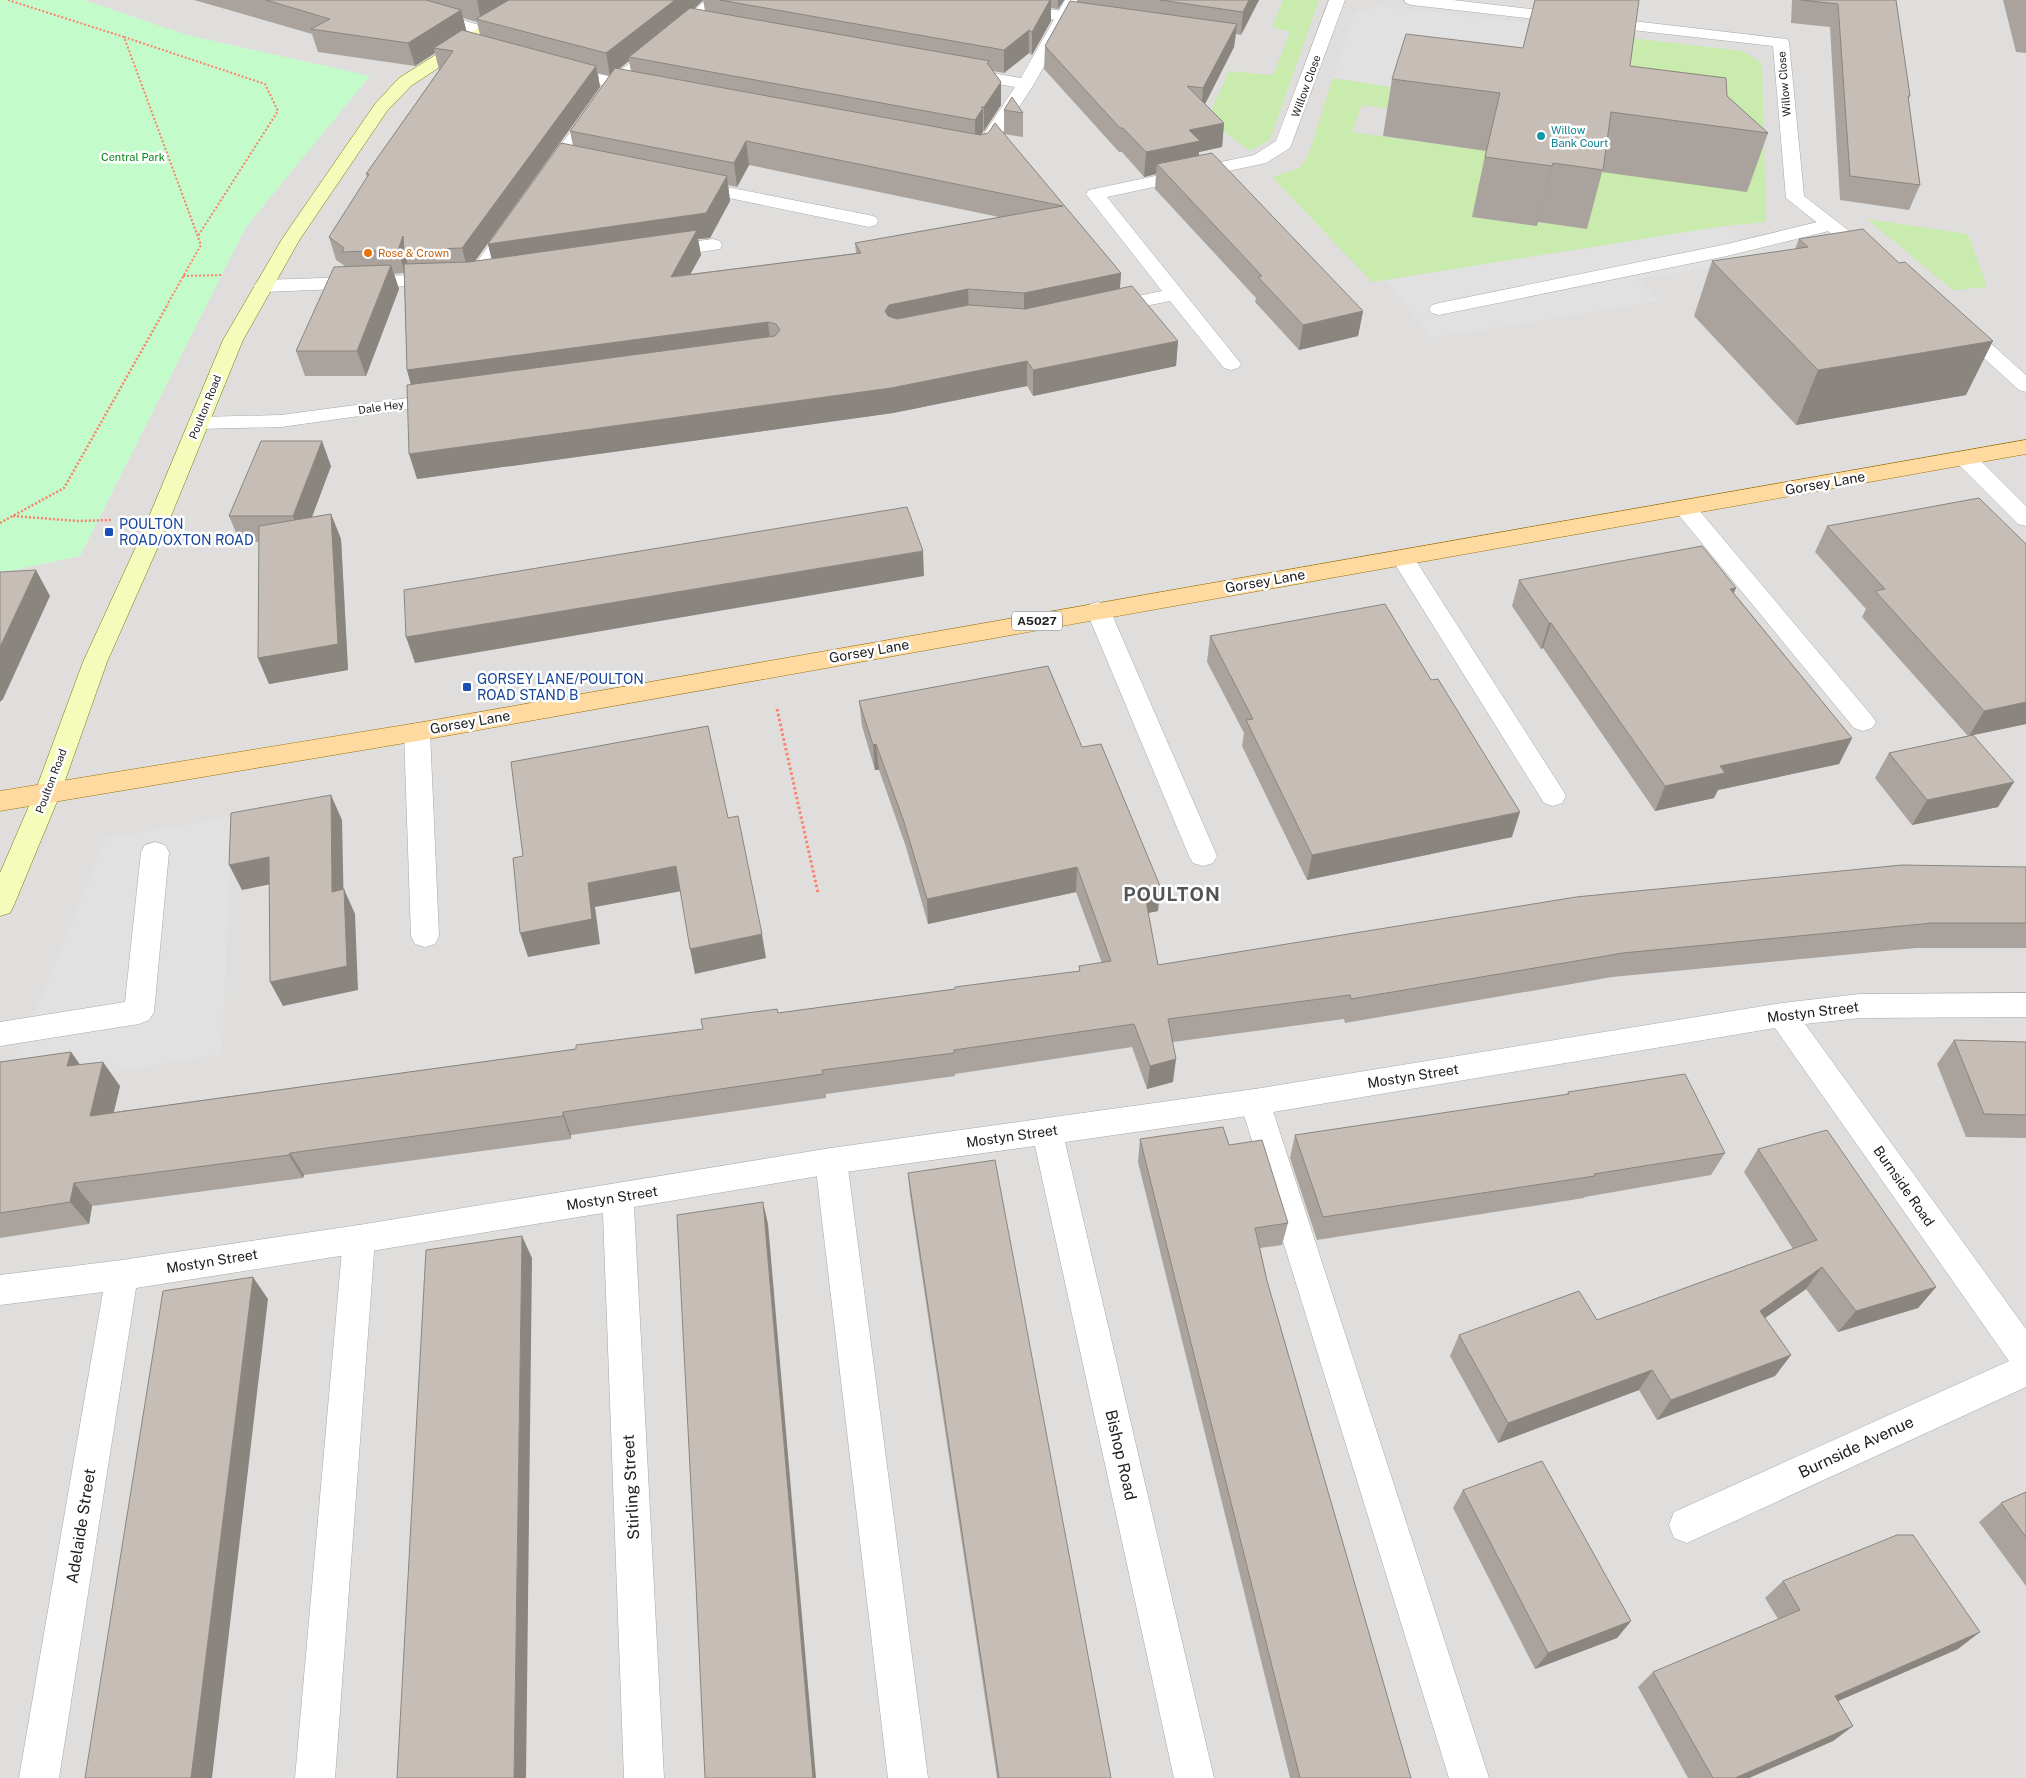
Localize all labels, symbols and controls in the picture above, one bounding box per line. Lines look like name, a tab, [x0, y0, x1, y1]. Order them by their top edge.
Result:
street label: Willow Close	[1775, 51, 1793, 117]
street label: Willow Close	[1289, 53, 1323, 119]
place label: Willow Bank Court	[1551, 124, 1608, 149]
marker: Willow Bank Court	[1535, 130, 1547, 142]
park label: Central Park	[101, 151, 165, 163]
marker: Rose & Crown	[362, 247, 374, 259]
place label: Rose & Crown	[378, 247, 449, 259]
street label: Poulton Road	[187, 373, 223, 441]
street label: Dale Hey	[357, 398, 405, 416]
street label: Gorsey Lane	[1784, 468, 1866, 498]
place label: POULTON ROAD/OXTON ROAD	[119, 516, 254, 548]
marker: POULTON ROAD/OXTON ROAD	[103, 526, 115, 538]
street label: Gorsey Lane	[1224, 566, 1306, 596]
road number: A5027	[1012, 612, 1062, 630]
street label: Gorsey Lane	[828, 636, 910, 666]
place label: GORSEY LANE/POULTON ROAD STAND B	[477, 671, 644, 703]
marker: GORSEY LANE/POULTON ROAD STAND B	[461, 681, 473, 693]
street label: Gorsey Lane	[429, 707, 511, 737]
street label: Poulton Road	[33, 747, 69, 815]
district label: POULTON	[1123, 883, 1221, 905]
street label: Mostyn Street	[1766, 998, 1860, 1026]
street label: Mostyn Street	[1366, 1061, 1460, 1091]
street label: Mostyn Street	[965, 1122, 1059, 1150]
street label: Burnside Road	[1870, 1143, 1938, 1229]
street label: Mostyn Street	[565, 1183, 659, 1213]
street label: Mostyn Street	[165, 1246, 259, 1276]
street label: Bishop Road	[1101, 1408, 1141, 1502]
street label: Burnside Avenue	[1795, 1412, 1917, 1482]
street label: Stirling Street	[619, 1434, 643, 1540]
street label: Adelaide Street	[63, 1467, 99, 1585]

